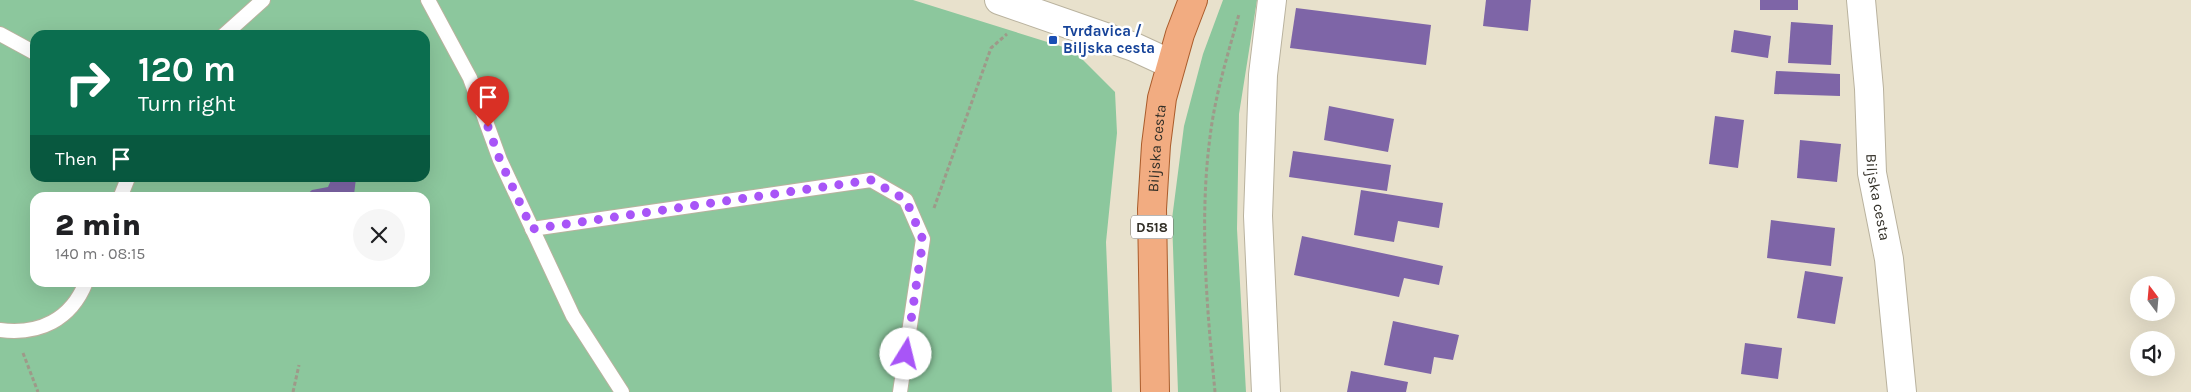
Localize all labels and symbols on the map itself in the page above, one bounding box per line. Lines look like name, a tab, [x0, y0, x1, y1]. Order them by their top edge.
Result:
place label: Tvrđavica / Biljska cesta	[1063, 22, 1155, 57]
marker: Tvrđavica / Biljska cesta	[1047, 34, 1059, 46]
pin	[467, 76, 509, 127]
street label: Biljska cesta	[1144, 103, 1170, 193]
street label: Biljska cesta	[1862, 153, 1894, 242]
road number: D518	[1131, 216, 1173, 238]
north arrow	[2130, 276, 2175, 321]
position arrow	[879, 327, 931, 379]

